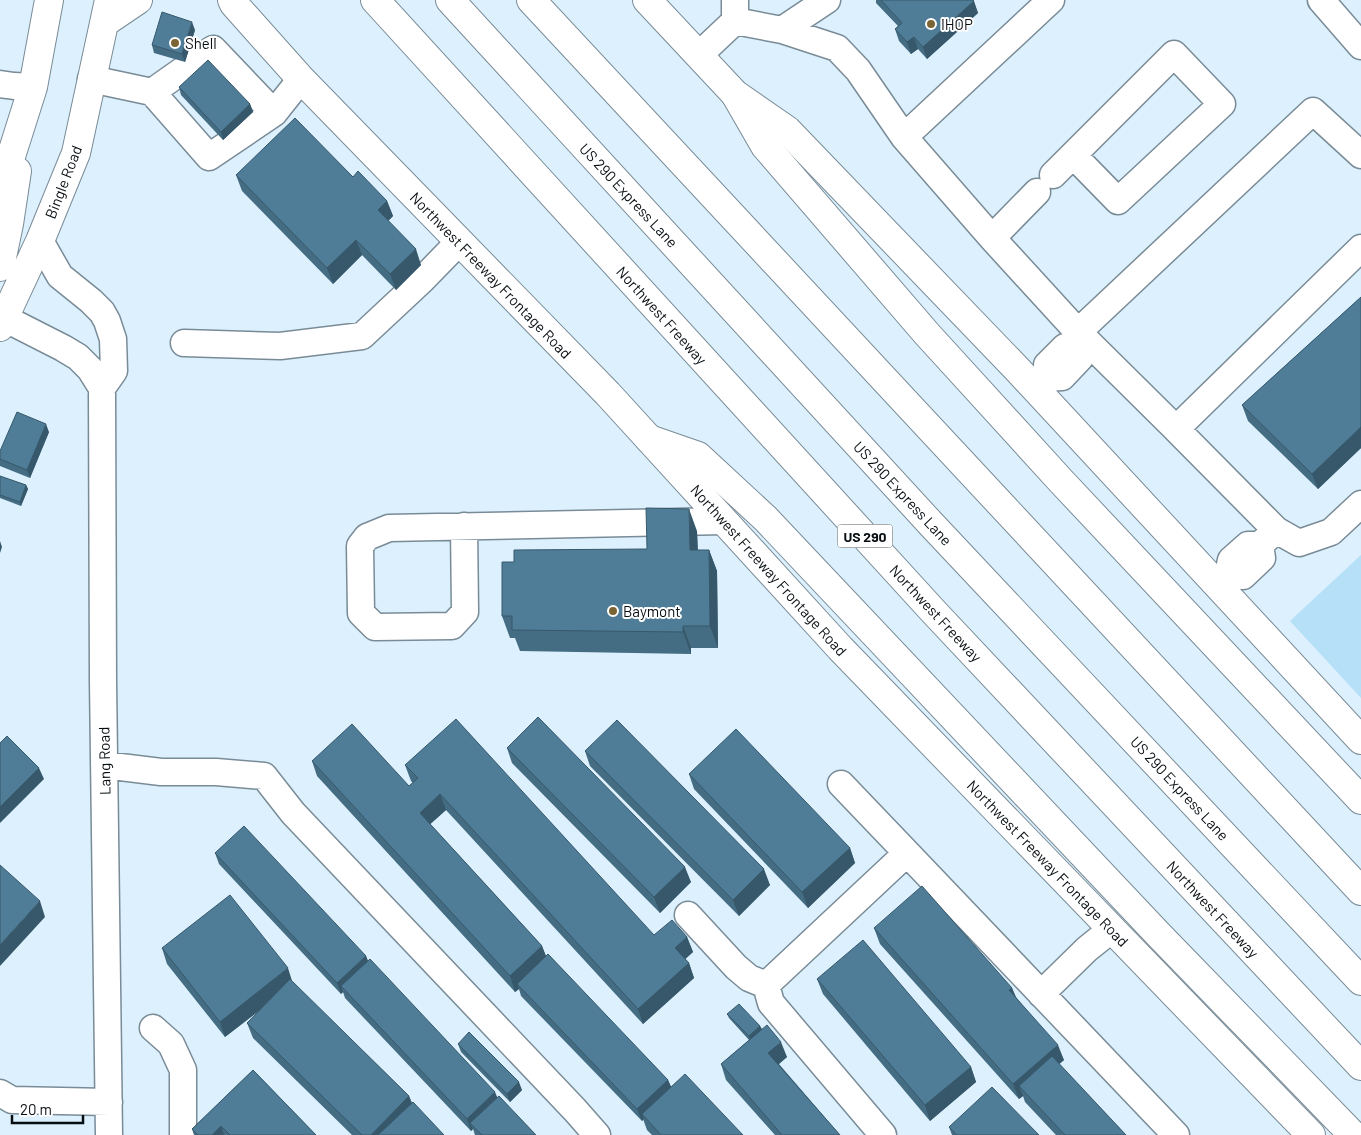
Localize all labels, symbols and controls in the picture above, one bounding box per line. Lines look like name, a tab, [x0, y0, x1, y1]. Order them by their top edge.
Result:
place label: IHOP	[941, 15, 973, 33]
marker: IHOP	[925, 18, 937, 30]
place label: Shell	[185, 34, 217, 52]
marker: Shell	[169, 37, 181, 49]
street label: US 290 Express Lane	[576, 139, 682, 251]
street label: Bingle Road	[41, 143, 85, 221]
street label: Northwest Freeway Frontage Road	[407, 188, 575, 362]
street label: Northwest Freeway	[613, 262, 711, 368]
street label: US 290 Express Lane	[850, 437, 956, 549]
street label: Northwest Freeway Frontage Road	[687, 481, 851, 659]
road number: US 290	[838, 524, 892, 548]
street label: Northwest Freeway	[886, 561, 986, 665]
place label: Baymont	[623, 602, 681, 620]
marker: Baymont	[607, 605, 619, 617]
street label: Lang Road	[94, 727, 114, 795]
street label: US 290 Express Lane	[1127, 732, 1233, 844]
street label: Northwest Freeway Frontage Road	[964, 776, 1132, 950]
street label: Northwest Freeway	[1163, 857, 1263, 961]
scale bar	[12, 1092, 84, 1124]
text: 20 m	[20, 1100, 52, 1118]

